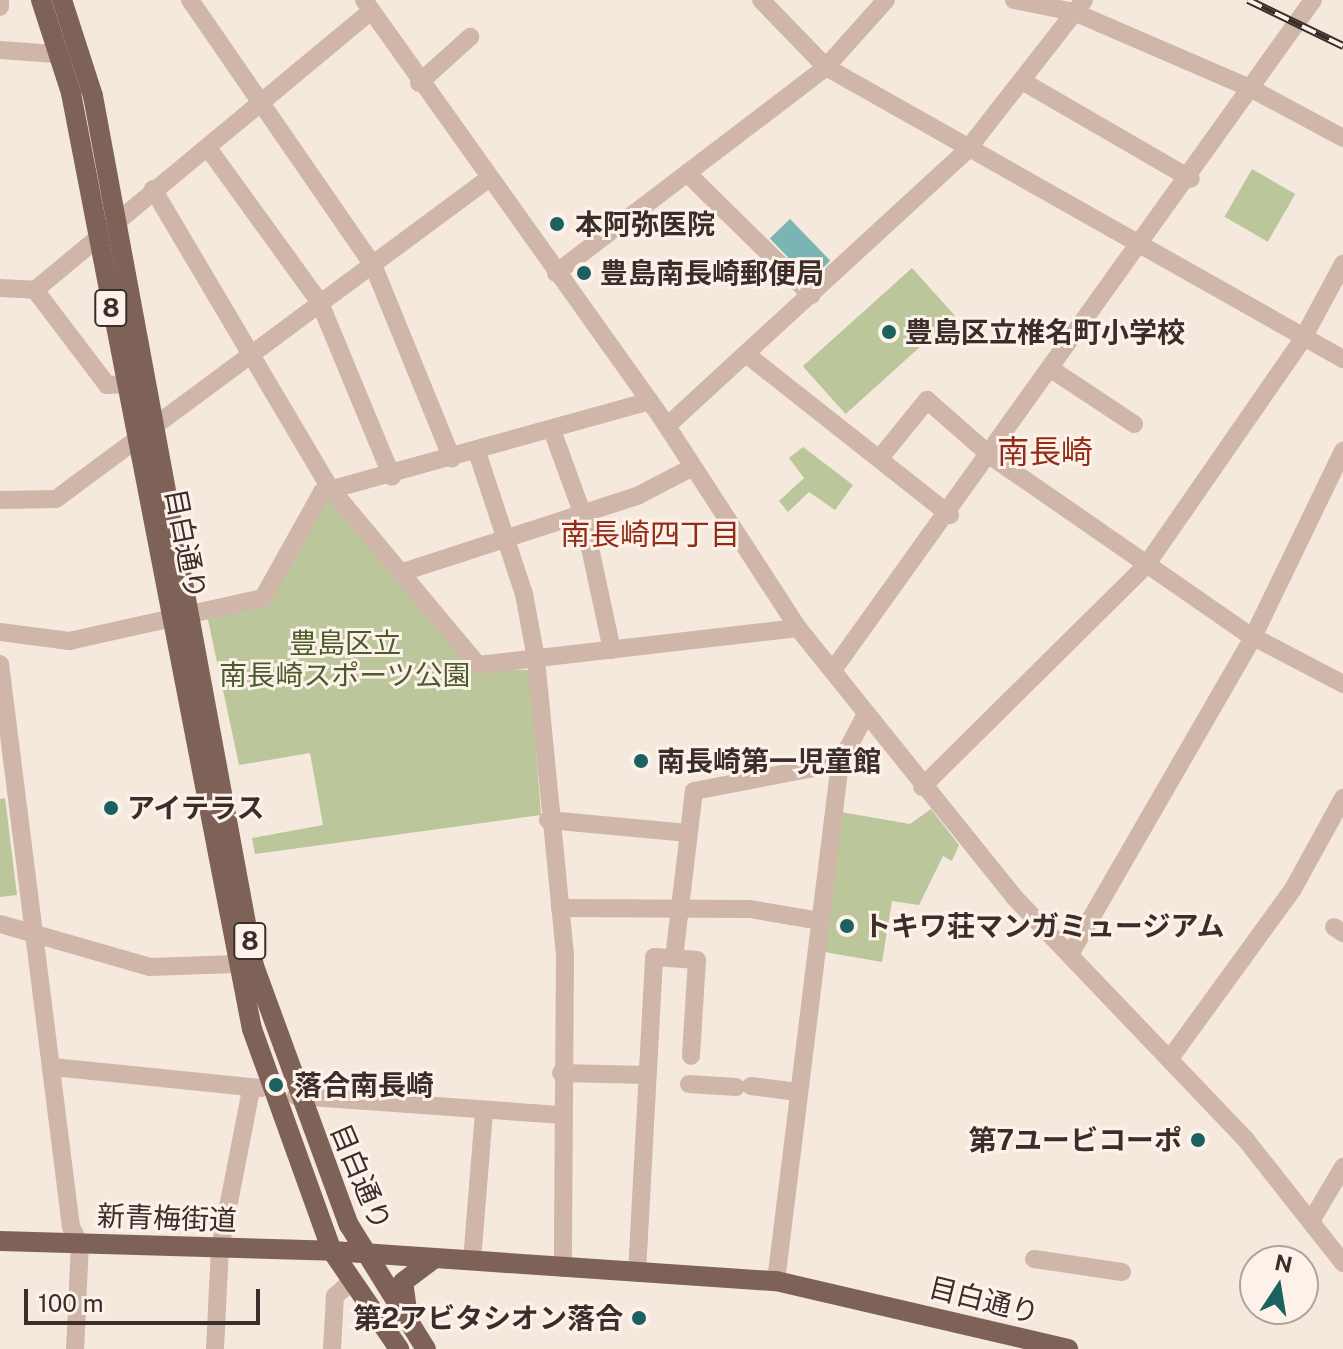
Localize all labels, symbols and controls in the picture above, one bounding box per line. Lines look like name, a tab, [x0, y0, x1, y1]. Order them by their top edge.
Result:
place label: 本阿弥医院	[575, 207, 715, 241]
marker: 本阿弥医院	[546, 213, 568, 235]
place label: 豊島南長崎郵便局	[600, 256, 824, 290]
marker: 豊島南長崎郵便局	[575, 264, 593, 282]
road number: 8	[93, 286, 129, 330]
place label: 豊島区立椎名町小学校	[905, 315, 1185, 349]
marker: 豊島区立椎名町小学校	[880, 323, 898, 341]
district label: 南長崎	[997, 433, 1093, 471]
street label: 目白通り	[159, 486, 213, 602]
district label: 南長崎四丁目	[560, 516, 740, 552]
park label: 豊島区立 南長崎スポーツ公園	[219, 626, 471, 692]
place label: 南長崎第一児童館	[657, 744, 881, 778]
marker: 南長崎第一児童館	[632, 752, 650, 770]
place label: アイテラス	[127, 791, 267, 825]
marker: アイテラス	[102, 799, 120, 817]
place label: トキワ荘マンガミュージアム	[863, 909, 1227, 943]
marker: トキワ荘マンガミュージアム	[838, 917, 856, 935]
road number: 8	[232, 919, 268, 963]
place label: 落合南長崎	[294, 1068, 434, 1102]
marker: 落合南長崎	[265, 1074, 287, 1096]
street label: 目白通り	[324, 1119, 398, 1235]
place label: 第7ユービコーポ	[968, 1123, 1182, 1157]
marker: 第7ユービコーポ	[1189, 1131, 1207, 1149]
street label: 新青梅街道	[96, 1199, 238, 1237]
north arrow	[1239, 1245, 1319, 1325]
text: N	[1272, 1249, 1295, 1278]
street label: 目白通り	[926, 1270, 1042, 1330]
scale bar	[28, 1273, 264, 1323]
text: 100 m	[38, 1289, 104, 1317]
place label: 第2アビタシオン落合	[353, 1301, 623, 1335]
marker: 第2アビタシオン落合	[630, 1309, 648, 1327]

